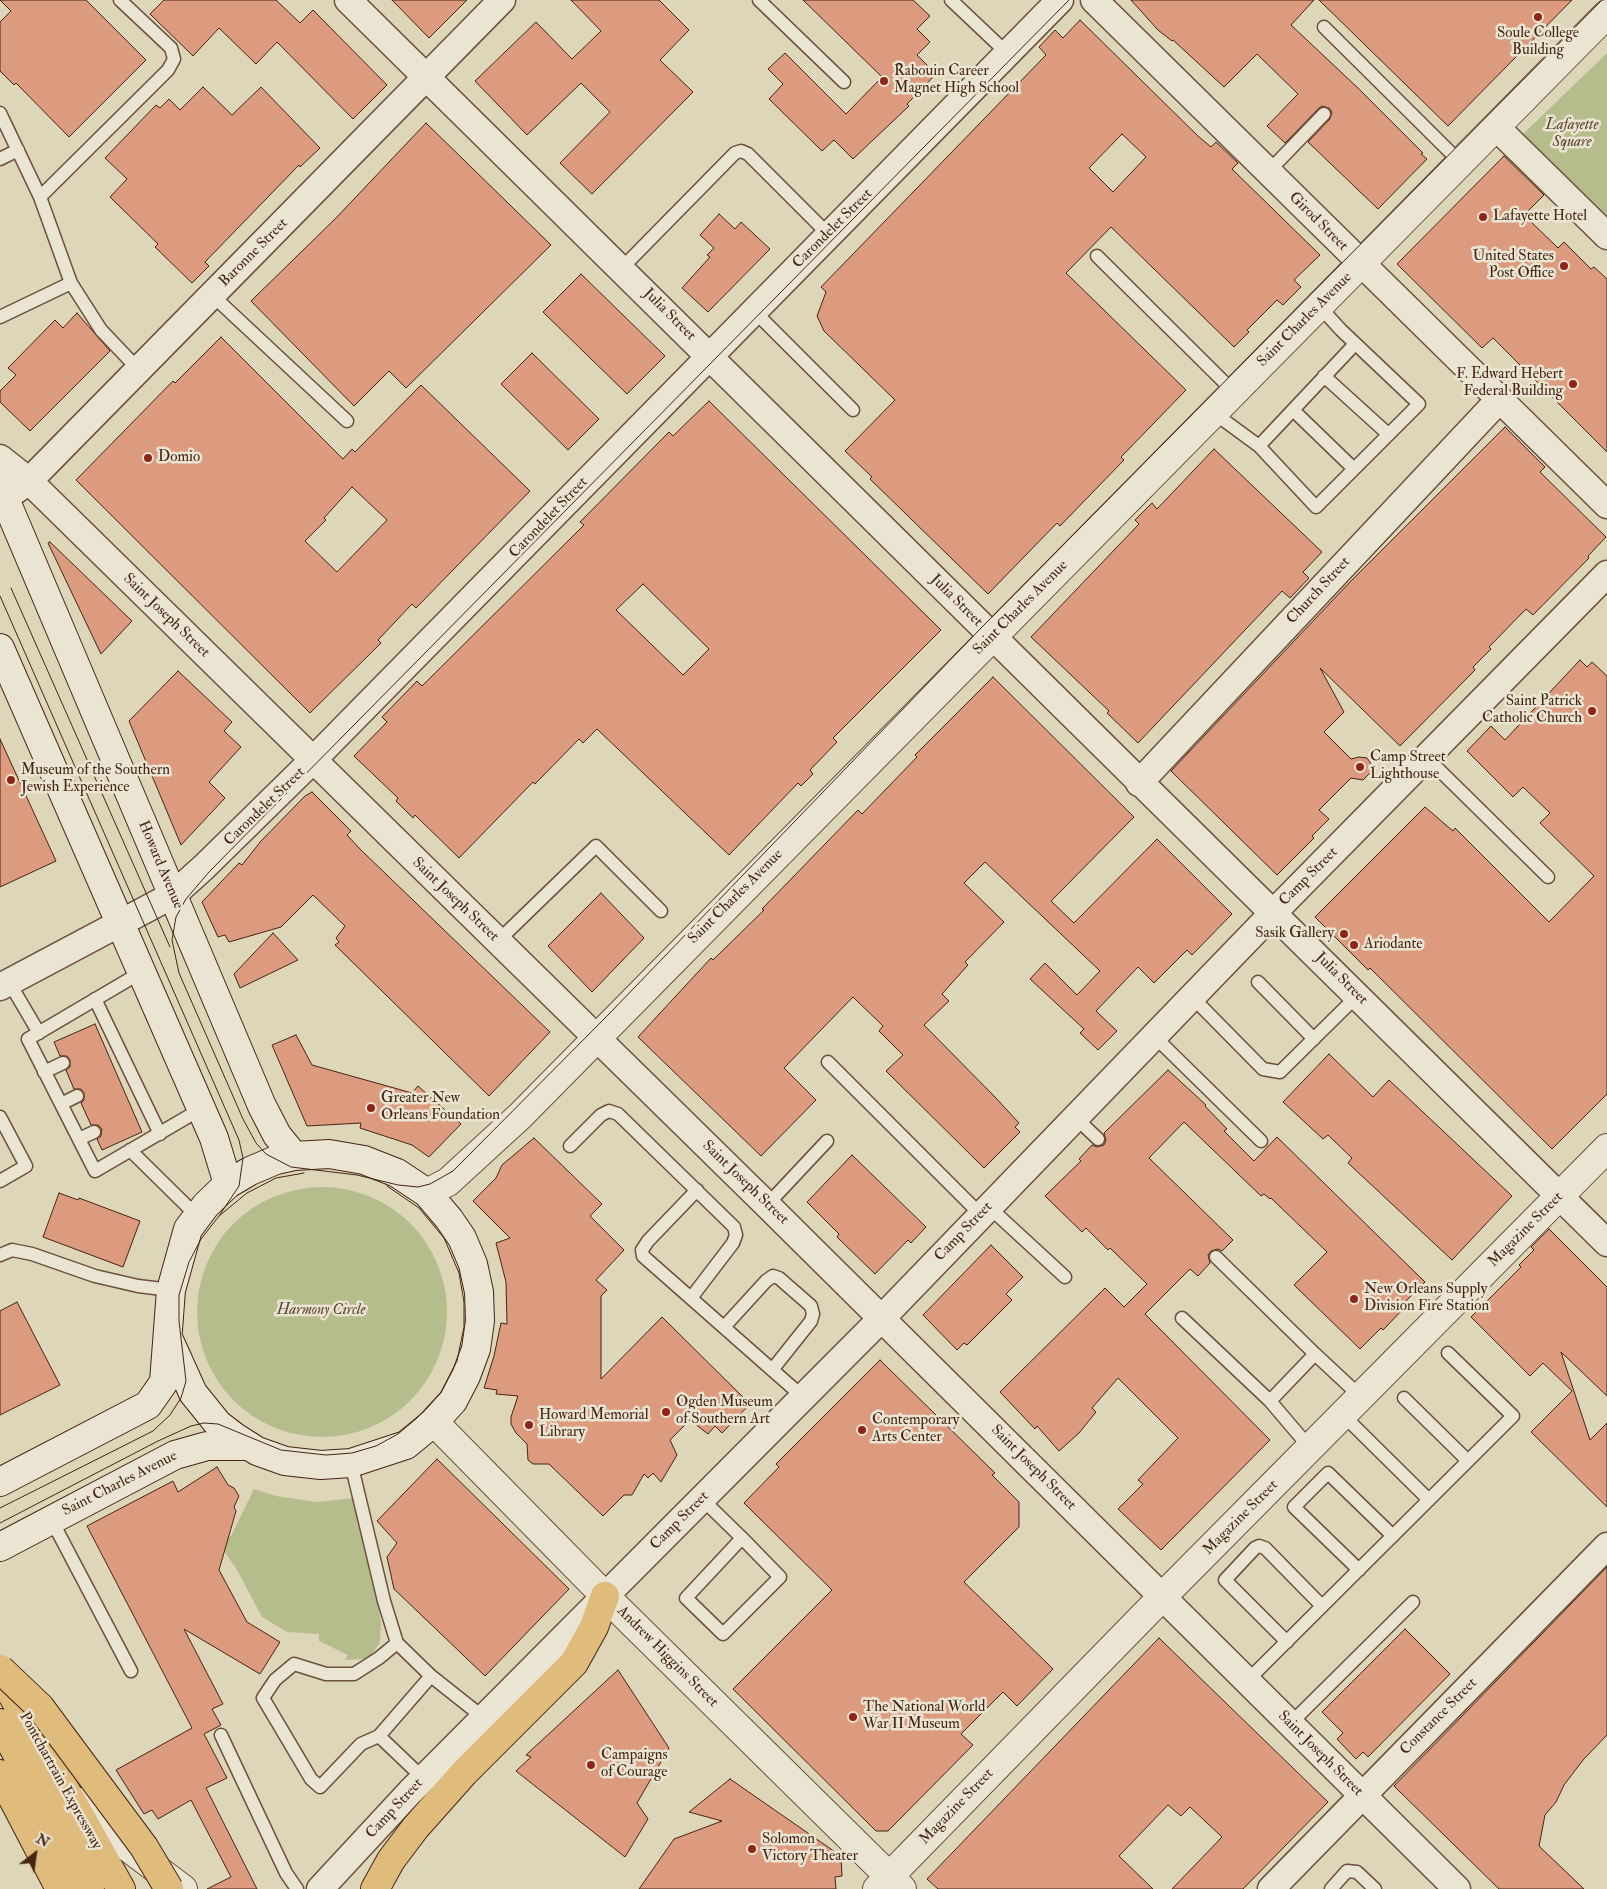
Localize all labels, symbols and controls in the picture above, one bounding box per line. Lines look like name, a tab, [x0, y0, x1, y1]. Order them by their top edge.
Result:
marker: Soule College Building	[1532, 11, 1544, 23]
place label: Soule College Building	[1497, 25, 1579, 60]
place label: Rabouin Career Magnet High School	[894, 63, 1019, 98]
marker: Rabouin Career Magnet High School	[878, 75, 890, 87]
park label: Lafayette Square	[1546, 117, 1598, 152]
street label: Carondelet Street	[789, 185, 877, 273]
street label: Girod Street	[1285, 189, 1351, 255]
place label: Lafayette Hotel	[1493, 208, 1587, 226]
marker: Lafayette Hotel	[1477, 211, 1489, 223]
street label: Baronne Street	[216, 215, 292, 291]
place label: United States Post Office	[1473, 248, 1554, 283]
marker: United States Post Office	[1558, 260, 1570, 272]
street label: Saint Charles Avenue	[1254, 269, 1356, 371]
street label: Julia Street	[639, 285, 699, 345]
place label: F. Edward Hebert Federal Building	[1456, 366, 1563, 401]
marker: F. Edward Hebert Federal Building	[1567, 378, 1579, 390]
place label: Domio	[158, 449, 200, 467]
marker: Domio	[142, 452, 154, 464]
street label: Carondelet Street	[506, 474, 592, 562]
street label: Church Street	[1283, 554, 1355, 628]
street label: Saint Charles Avenue	[970, 557, 1072, 659]
street label: Saint Joseph Street	[119, 570, 213, 662]
street label: Julia Street	[926, 571, 986, 631]
place label: Saint Patrick Catholic Church	[1482, 693, 1582, 728]
marker: Saint Patrick Catholic Church	[1586, 705, 1598, 717]
place label: Camp Street Lighthouse	[1370, 749, 1446, 784]
marker: Camp Street Lighthouse	[1354, 761, 1366, 773]
place label: Museum of the Southern Jewish Experience	[21, 762, 170, 797]
street label: Carondelet Street	[221, 764, 309, 850]
marker: Museum of the Southern Jewish Experience	[5, 774, 17, 786]
street label: Howard Avenue	[133, 818, 187, 912]
street label: Camp Street	[1276, 844, 1342, 910]
street label: Saint Charles Avenue	[685, 846, 787, 948]
street label: Saint Joseph Street	[408, 854, 502, 946]
place label: Sasik Gallery	[1255, 925, 1334, 943]
marker: Sasik Gallery	[1338, 928, 1350, 940]
place label: Ariodante	[1364, 936, 1423, 954]
marker: Ariodante	[1348, 939, 1360, 951]
street label: Julia Street	[1311, 949, 1371, 1009]
place label: Greater New Orleans Foundation	[381, 1090, 500, 1125]
marker: Greater New Orleans Foundation	[365, 1102, 377, 1114]
street label: Saint Joseph Street	[698, 1137, 792, 1229]
street label: Magazine Street	[1485, 1189, 1567, 1271]
street label: Camp Street	[931, 1199, 997, 1265]
place label: New Orleans Supply Division Fire Station	[1364, 1281, 1489, 1316]
marker: New Orleans Supply Division Fire Station	[1348, 1293, 1360, 1305]
park label: Harmony Circle	[277, 1302, 365, 1320]
place label: Ogden Museum of Southern Art	[676, 1394, 773, 1429]
marker: Ogden Museum of Southern Art	[660, 1406, 672, 1418]
place label: Howard Memorial Library	[539, 1407, 649, 1442]
place label: Contemporary Arts Center	[872, 1412, 959, 1447]
marker: Howard Memorial Library	[523, 1419, 535, 1431]
street label: Saint Joseph Street	[987, 1422, 1079, 1514]
marker: Contemporary Arts Center	[856, 1424, 868, 1436]
street label: Saint Charles Avenue	[60, 1447, 180, 1521]
street label: Magazine Street	[1200, 1477, 1282, 1559]
street label: Camp Street	[647, 1488, 713, 1554]
street label: Andrew Higgins Street	[613, 1603, 721, 1711]
street label: Constance Street	[1397, 1675, 1481, 1759]
place label: The National World War II Museum	[863, 1699, 985, 1734]
street label: Saint Joseph Street	[1274, 1708, 1366, 1800]
street label: Pontchartrain Expressway	[15, 1709, 105, 1853]
marker: The National World War II Museum	[847, 1711, 859, 1723]
place label: Campaigns of Courage	[601, 1747, 668, 1782]
marker: Campaigns of Courage	[585, 1759, 597, 1771]
street label: Magazine Street	[916, 1765, 998, 1849]
street label: Camp Street	[363, 1775, 427, 1843]
north arrow	[10, 1829, 60, 1879]
text: N	[33, 1830, 52, 1851]
place label: Solomon Victory Theater	[762, 1831, 858, 1866]
marker: Solomon Victory Theater	[746, 1843, 758, 1855]

